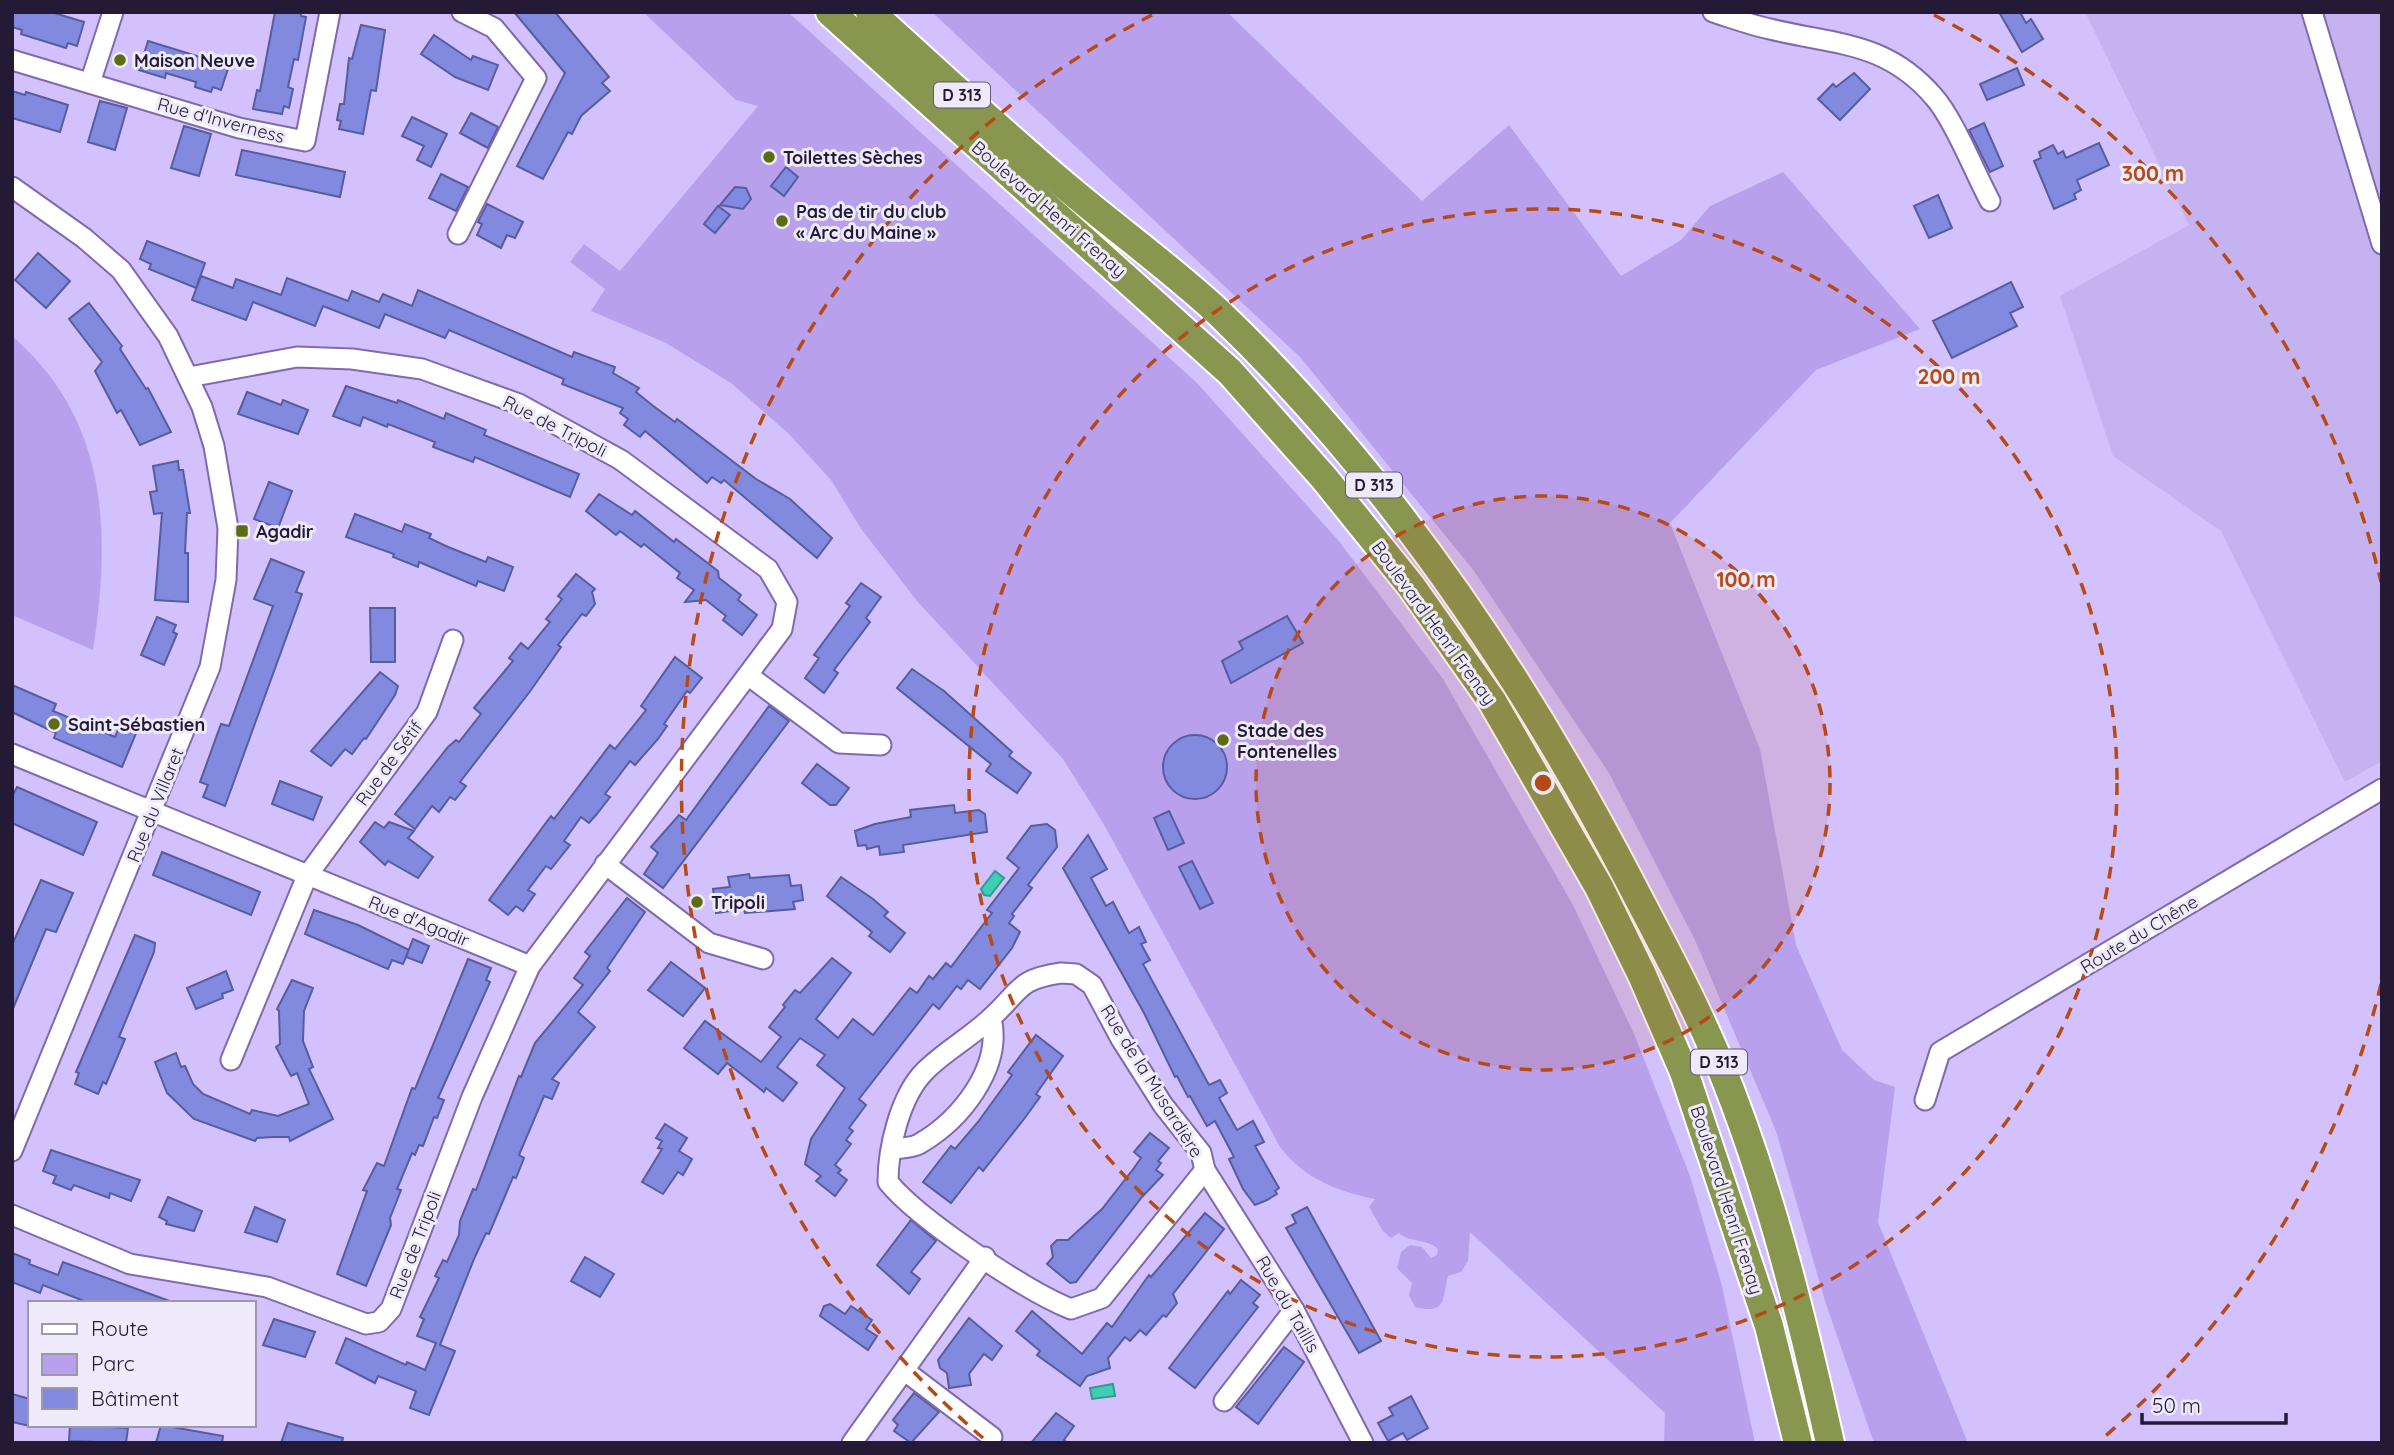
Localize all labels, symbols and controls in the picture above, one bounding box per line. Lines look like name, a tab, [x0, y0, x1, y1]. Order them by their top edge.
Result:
place label: Maison Neuve	[134, 49, 255, 72]
marker: Maison Neuve	[112, 52, 128, 68]
road number: D 313	[934, 82, 990, 108]
street label: Rue d'Inverness	[155, 92, 287, 148]
street label: Boulevard Henri Frenay	[967, 136, 1131, 282]
place label: Toilettes Sèches	[783, 146, 923, 169]
marker: Toilettes Sèches	[761, 149, 777, 165]
text: 300 m	[2122, 160, 2184, 186]
place label: Pas de tir du club « Arc du Maine »	[796, 200, 946, 244]
marker: Pas de tir du club « Arc du Maine »	[774, 213, 790, 229]
text: 200 m	[1918, 363, 1980, 389]
street label: Rue de Tripoli	[499, 390, 611, 462]
road number: D 313	[1346, 472, 1402, 498]
place label: Agadir	[256, 520, 314, 543]
marker: Agadir	[234, 523, 250, 539]
street label: Boulevard Henri Frenay	[1367, 537, 1501, 709]
text: 100 m	[1716, 566, 1776, 592]
place label: Saint-Sébastien	[68, 713, 205, 736]
street label: Rue de Sétif	[350, 715, 428, 810]
marker: Saint-Sébastien	[46, 716, 62, 732]
place label: Stade des Fontenelles	[1237, 719, 1337, 763]
marker: Stade des Fontenelles	[1215, 732, 1231, 748]
street label: Rue du Villaret	[122, 744, 188, 866]
centre of rings	[1531, 771, 1555, 795]
street label: Rue d'Agadir	[365, 890, 473, 952]
street label: Route du Chêne	[2076, 890, 2202, 978]
place label: Tripoli	[711, 891, 765, 914]
marker: Tripoli	[689, 894, 705, 910]
street label: Rue de la Musardière	[1096, 1000, 1208, 1162]
road number: D 313	[1691, 1050, 1747, 1074]
street label: Boulevard Henri Frenay	[1686, 1103, 1768, 1297]
street label: Rue de Tripoli	[384, 1188, 446, 1302]
street label: Rue du Taillis	[1251, 1251, 1325, 1357]
legend	[28, 1301, 256, 1427]
text: Route	[91, 1315, 148, 1341]
text: Parc	[91, 1350, 135, 1376]
scale bar	[2142, 1382, 2286, 1426]
text: Bâtiment	[91, 1385, 179, 1411]
text: 50 m	[2152, 1392, 2201, 1418]

